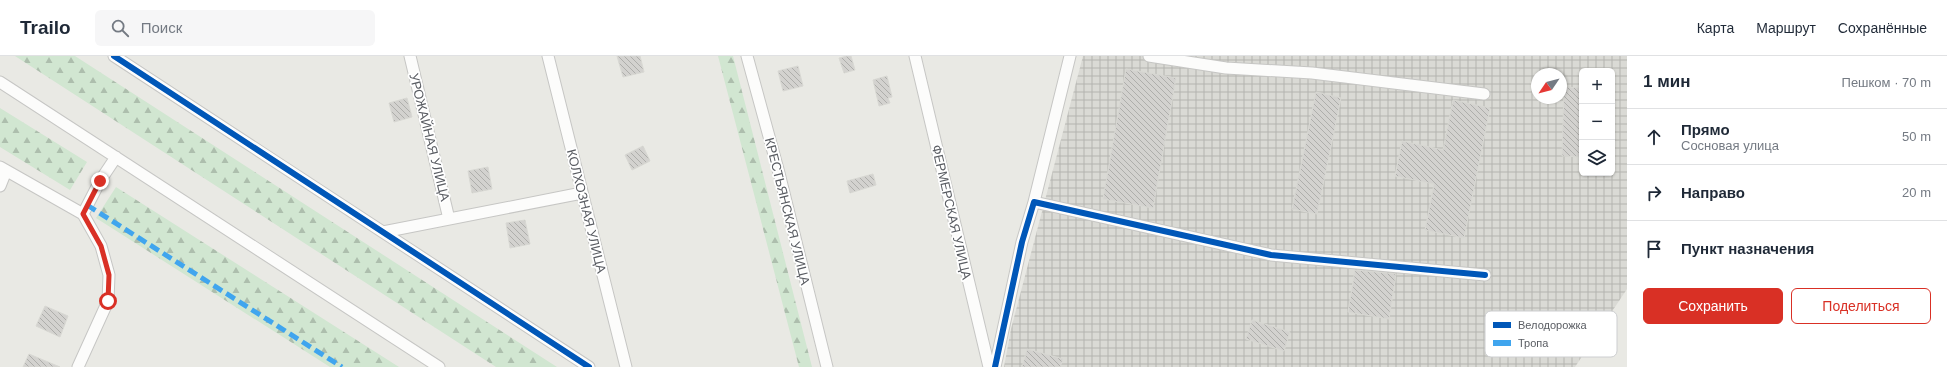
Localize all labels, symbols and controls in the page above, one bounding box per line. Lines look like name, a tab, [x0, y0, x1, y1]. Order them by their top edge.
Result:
search box	[95, 10, 375, 46]
text: Trailo	[20, 17, 71, 38]
icon: search	[109, 17, 131, 39]
text: Поиск	[141, 19, 182, 36]
text: Карта	[1697, 20, 1734, 36]
text: Маршрут	[1756, 20, 1816, 36]
text: Сохранённые	[1838, 20, 1927, 36]
north arrow	[1531, 68, 1567, 104]
map controls	[1579, 68, 1615, 176]
button: +	[1579, 68, 1615, 104]
street label: УРОЖАЙНАЯ УЛИЦА	[406, 71, 453, 203]
text: 1 мин	[1643, 72, 1690, 91]
text: Пешком · 70 m	[1842, 75, 1931, 90]
button: −	[1579, 104, 1615, 140]
text: Прямо	[1681, 121, 1730, 138]
icon: ahead	[1643, 126, 1665, 148]
text: 50 m	[1902, 129, 1931, 144]
street label: КРЕСТЬЯНСКАЯ УЛИЦА	[762, 136, 813, 287]
text: Сосновая улица	[1681, 138, 1779, 153]
button: layers	[1579, 140, 1615, 176]
street label: ФЕРМЕРСКАЯ УЛИЦА	[929, 143, 974, 281]
street label: КОЛХОЗНАЯ УЛИЦА	[564, 148, 609, 275]
route end	[91, 172, 109, 190]
icon: right	[1643, 182, 1665, 204]
text: Направо	[1681, 184, 1745, 201]
text: 20 m	[1902, 185, 1931, 200]
icon: arrive	[1643, 238, 1665, 260]
text: Пункт назначения	[1681, 240, 1814, 257]
button: Сохранить	[1643, 288, 1783, 324]
button: Поделиться	[1791, 288, 1931, 324]
route start	[99, 292, 117, 310]
legend	[1485, 311, 1617, 357]
text: Велодорожка	[1518, 319, 1588, 331]
text: Тропа	[1518, 337, 1549, 349]

